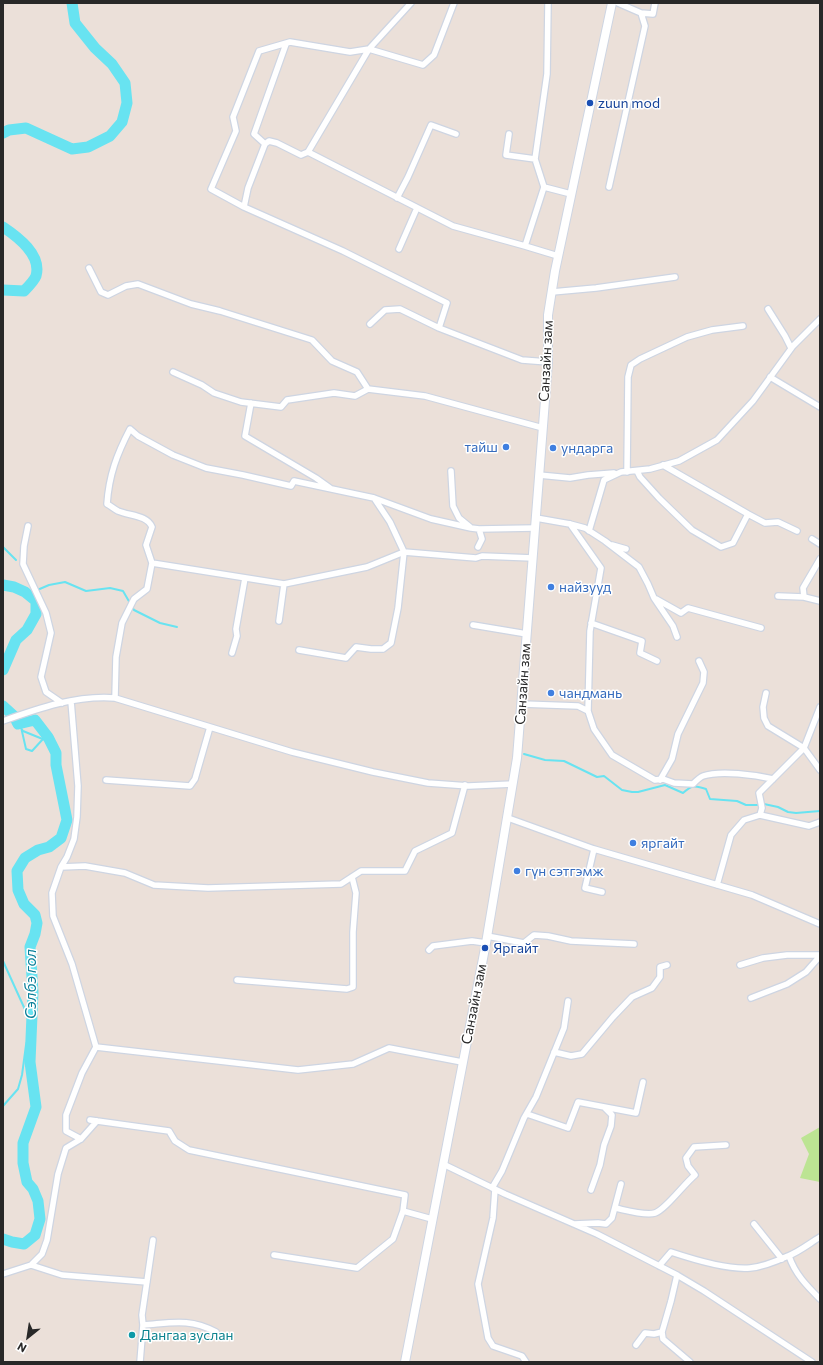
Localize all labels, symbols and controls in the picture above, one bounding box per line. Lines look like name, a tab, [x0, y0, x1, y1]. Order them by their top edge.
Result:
place label: zuun mod	[598, 95, 660, 111]
marker: zuun mod	[585, 98, 595, 108]
street label: Санзайн зам	[535, 320, 557, 402]
place label: тайш	[464, 439, 498, 455]
place label: ундарга	[561, 440, 613, 456]
marker: тайш	[501, 442, 511, 452]
marker: ундарга	[548, 443, 558, 453]
place label: найзууд	[559, 579, 611, 595]
marker: найзууд	[546, 582, 556, 592]
street label: Санзайн зам	[512, 643, 534, 725]
place label: чандмань	[559, 685, 622, 701]
marker: чандмань	[546, 688, 556, 698]
place label: яргайт	[641, 835, 685, 851]
marker: яргайт	[628, 838, 638, 848]
place label: гүн сэтгэмж	[525, 863, 604, 879]
marker: гүн сэтгэмж	[512, 866, 522, 876]
place label: Яргайт	[493, 940, 539, 956]
marker: Яргайт	[480, 943, 490, 953]
water label: Сэлбэ гол	[22, 949, 40, 1019]
street label: Санзайн зам	[458, 962, 490, 1046]
north arrow	[8, 1317, 48, 1357]
place label: Дангаа зуслан	[140, 1327, 234, 1343]
marker: Дангаа зуслан	[127, 1330, 137, 1340]
text: N	[15, 1340, 29, 1356]

